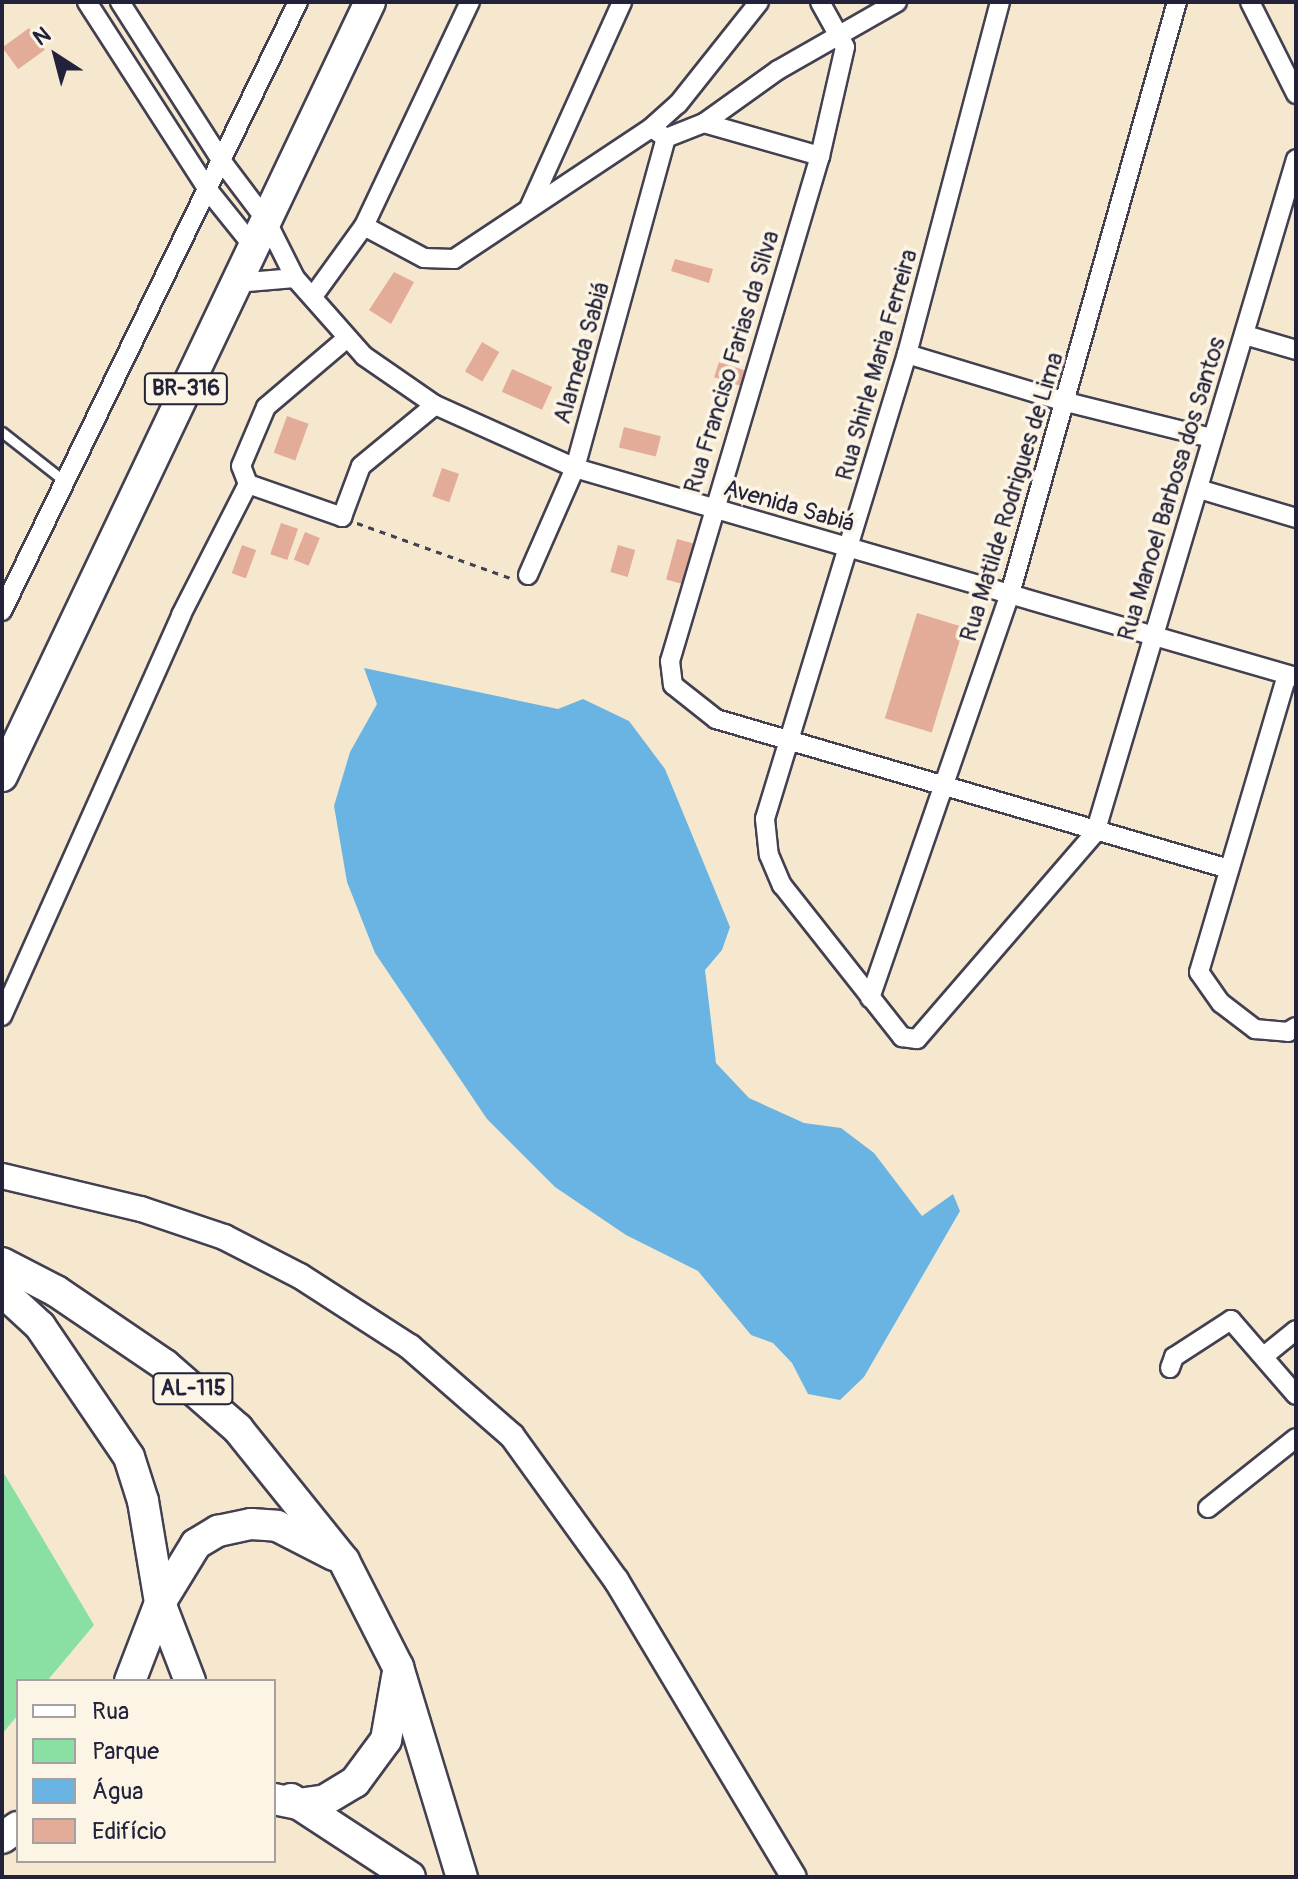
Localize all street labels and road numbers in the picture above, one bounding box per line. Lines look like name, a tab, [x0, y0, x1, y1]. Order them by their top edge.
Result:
street label: Rua Franciso Farias da Silva	[678, 227, 786, 497]
street label: Rua Shirle Maria Ferreira	[830, 246, 924, 484]
street label: Alameda Sabiá	[548, 279, 616, 427]
street label: Rua Manoel Barbosa dos Santos	[1112, 334, 1232, 644]
street label: Rua Matilde Rodrigues de Lima	[954, 349, 1070, 645]
road number: BR-316	[142, 371, 230, 407]
street label: Avenida Sabiá	[720, 474, 858, 538]
road number: AL-115	[151, 1371, 235, 1407]

